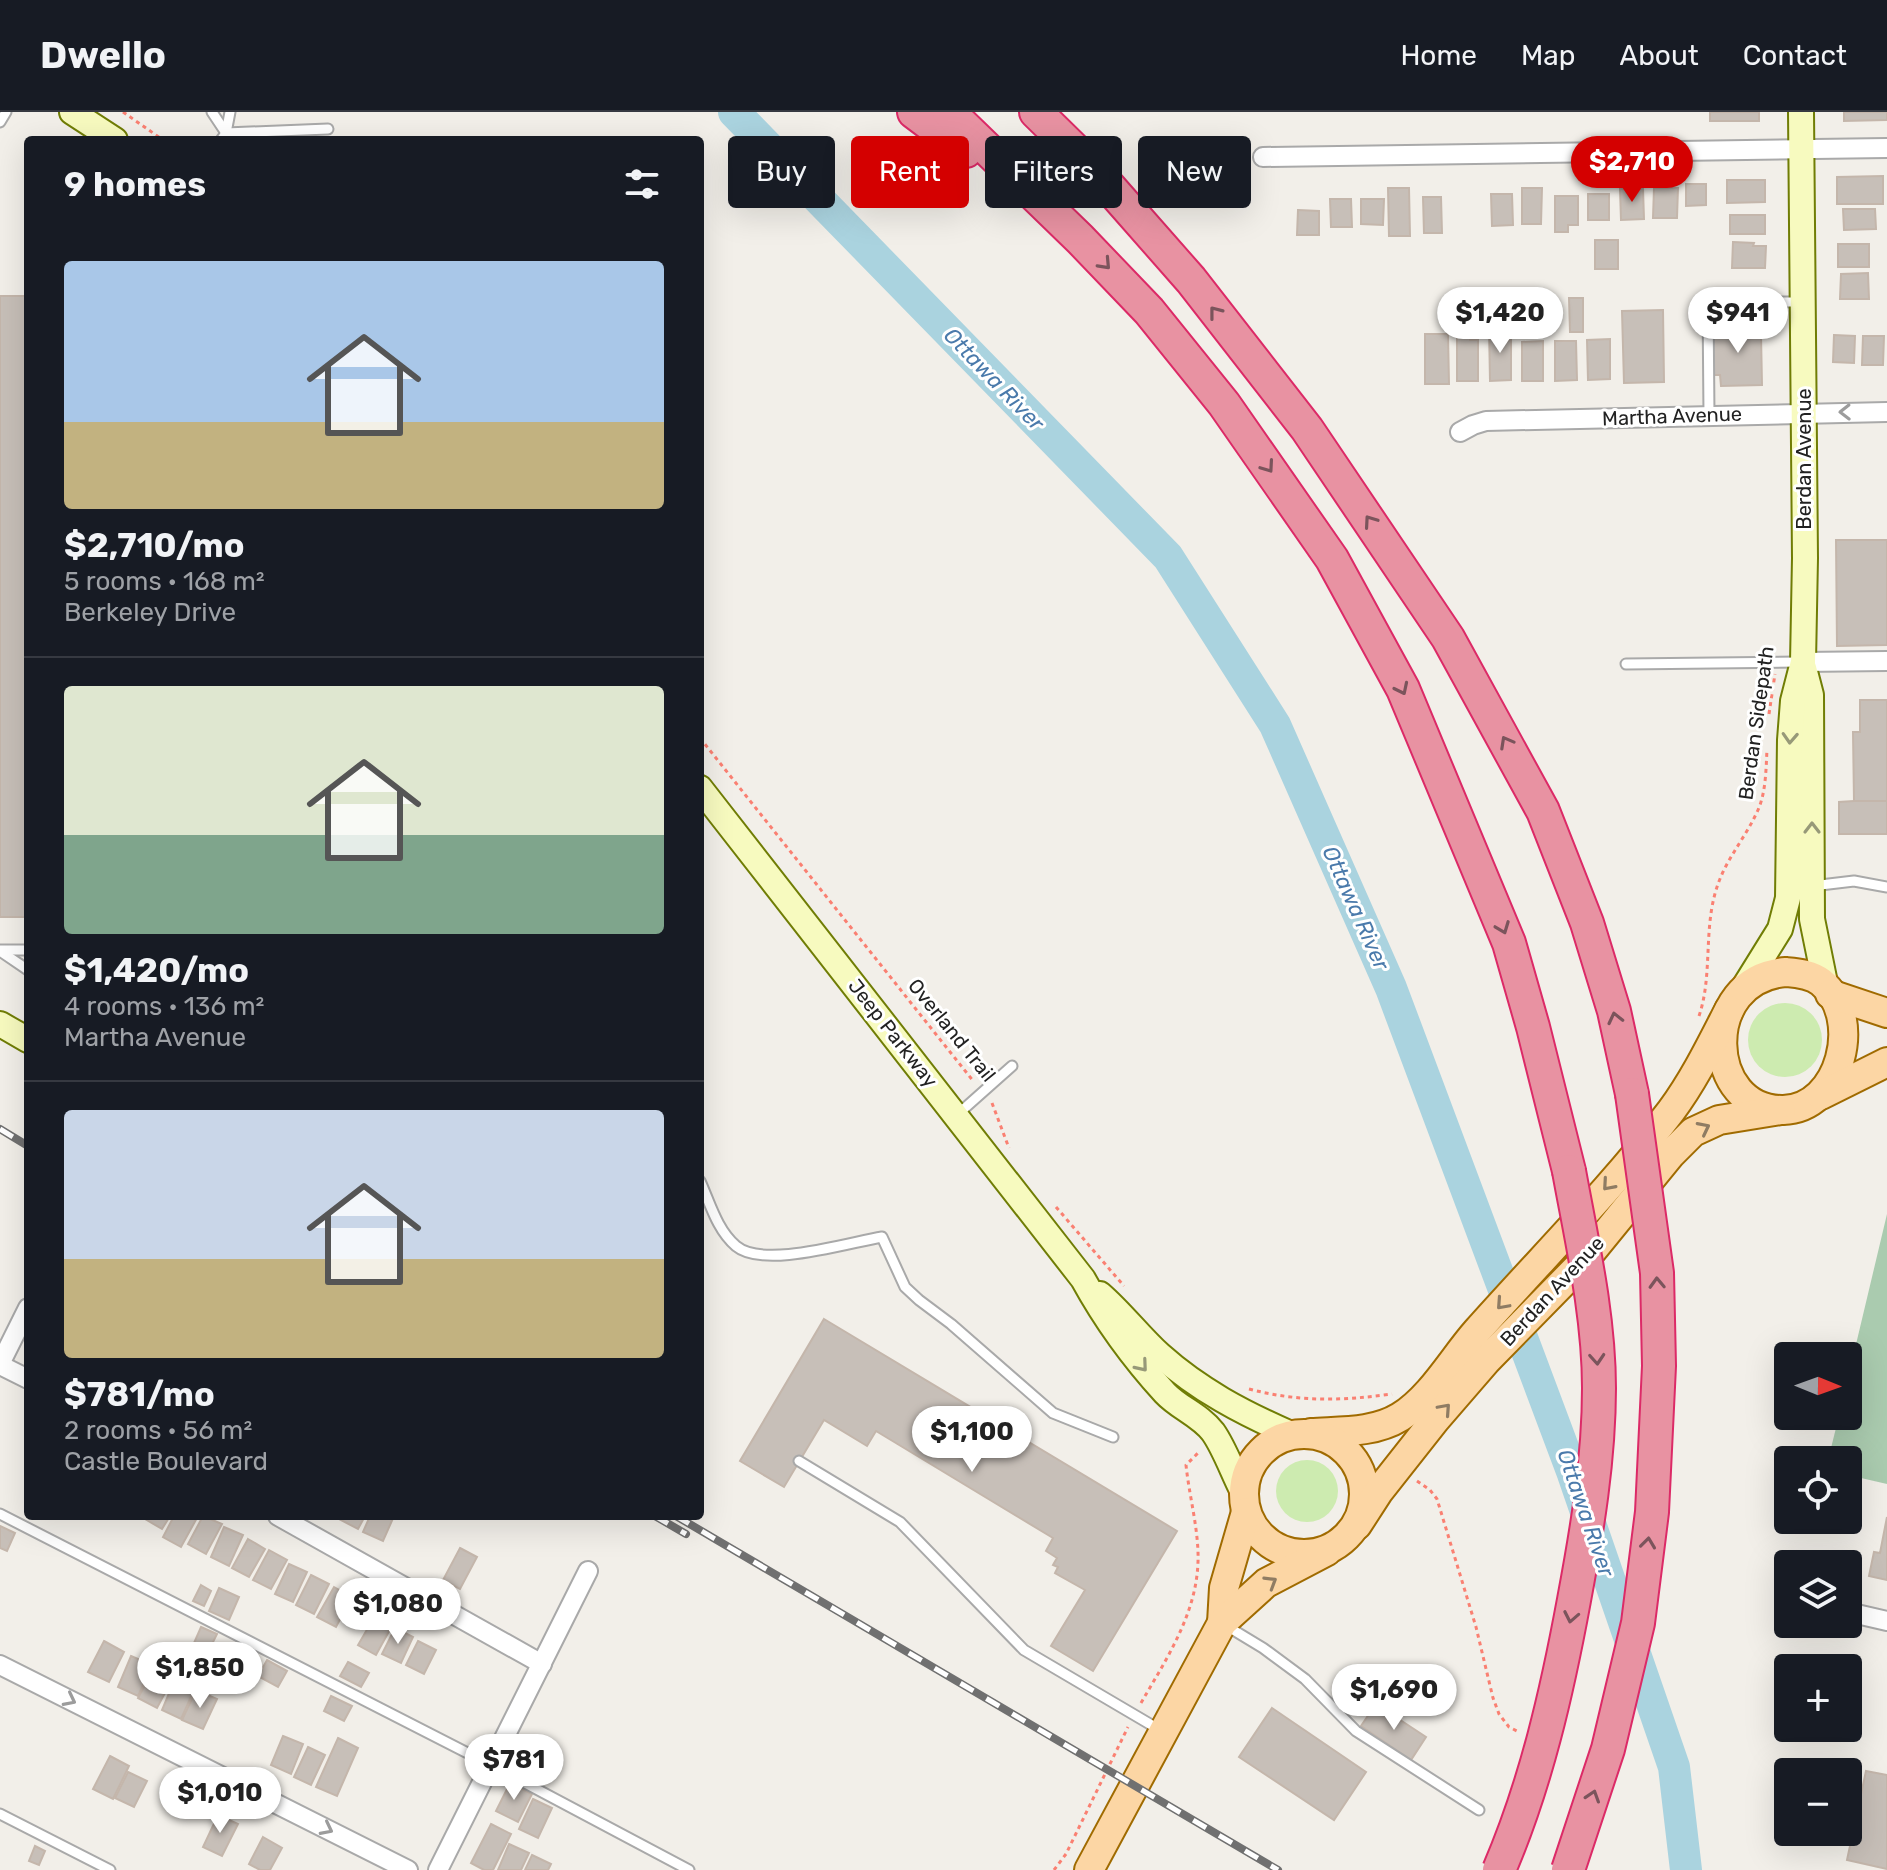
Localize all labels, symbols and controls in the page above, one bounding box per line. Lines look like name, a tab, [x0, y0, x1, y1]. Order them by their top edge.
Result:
text: Dwello	[40, 32, 166, 78]
text: Home	[1400, 39, 1477, 72]
text: Map	[1521, 39, 1575, 72]
text: About	[1619, 39, 1699, 72]
text: Contact	[1743, 39, 1847, 72]
chip: Buy	[728, 136, 835, 208]
chip: Rent	[851, 136, 969, 208]
chip: Filters	[985, 136, 1122, 208]
chip: New	[1138, 136, 1251, 208]
pin: $2,710	[1567, 136, 1697, 204]
text: $2,710	[1589, 146, 1675, 177]
icon: filters	[620, 162, 664, 206]
text: 9 homes	[64, 164, 206, 205]
one-way arrow	[1095, 255, 1109, 270]
pin: $1,420	[1435, 287, 1565, 355]
pin: $941	[1691, 287, 1785, 355]
text: $1,420	[1455, 297, 1545, 328]
text: $941	[1706, 297, 1770, 328]
one-way arrow	[1211, 306, 1225, 321]
icon: home	[292, 313, 436, 457]
water label: Ottawa River	[938, 322, 1051, 437]
street label: Berdan Avenue	[1792, 388, 1816, 530]
street label: Martha Avenue	[1602, 402, 1742, 430]
one-way arrow	[1838, 403, 1851, 421]
one-way arrow	[1258, 458, 1273, 472]
one-way arrow	[1365, 515, 1380, 529]
text: $2,710/mo	[64, 525, 245, 566]
text: 5 rooms · 168 m²	[64, 566, 265, 597]
text: Berkeley Drive	[64, 597, 236, 628]
street label: Berdan Sidepath	[1733, 645, 1779, 801]
one-way arrow	[1392, 680, 1408, 695]
one-way arrow	[1782, 732, 1799, 745]
one-way arrow	[1500, 736, 1515, 751]
icon: home	[292, 738, 436, 882]
one-way arrow	[1803, 821, 1821, 834]
water label: Ottawa River	[1317, 842, 1396, 976]
one-way arrow	[1493, 920, 1510, 934]
text: $1,420/mo	[64, 950, 249, 991]
street label: Jeep Parkway	[843, 974, 943, 1092]
street label: Overland Trail	[903, 974, 1001, 1086]
text: 4 rooms · 136 m²	[64, 991, 264, 1022]
one-way arrow	[1607, 1012, 1624, 1025]
text: Martha Avenue	[64, 1022, 246, 1053]
one-way arrow	[1695, 1122, 1710, 1137]
icon: home	[292, 1162, 436, 1306]
one-way arrow	[1603, 1175, 1617, 1190]
street label: Berdan Avenue	[1495, 1231, 1609, 1351]
one-way arrow	[1648, 1276, 1665, 1289]
one-way arrow	[1496, 1295, 1511, 1309]
north arrow	[1774, 1342, 1862, 1430]
map controls	[1774, 1342, 1862, 1846]
one-way arrow	[1588, 1353, 1605, 1366]
one-way arrow	[1132, 1357, 1147, 1371]
text: $781/mo	[64, 1374, 215, 1415]
one-way arrow	[1435, 1403, 1449, 1418]
pin: $1,100	[907, 1406, 1037, 1474]
text: 2 rooms · 56 m²	[64, 1415, 252, 1446]
text: $1,100	[930, 1416, 1014, 1447]
text: Castle Boulevard	[64, 1446, 268, 1477]
water label: Ottawa River	[1552, 1446, 1621, 1582]
button: locate	[1774, 1446, 1862, 1534]
one-way arrow	[1640, 1536, 1657, 1549]
button: layers	[1774, 1550, 1862, 1638]
one-way arrow	[1262, 1576, 1277, 1592]
pin: $1,080	[333, 1578, 463, 1646]
text: $1,080	[353, 1588, 443, 1619]
one-way arrow	[1564, 1610, 1581, 1624]
pin: $1,850	[135, 1642, 265, 1710]
text: $1,850	[155, 1652, 245, 1683]
button: +	[1774, 1654, 1862, 1742]
pin: $1,690	[1329, 1664, 1459, 1732]
text: $1,690	[1350, 1674, 1438, 1705]
one-way arrow	[61, 1690, 76, 1705]
pin: $781	[467, 1734, 561, 1802]
text: $781	[483, 1744, 545, 1775]
button: −	[1774, 1758, 1862, 1846]
pin: $1,010	[155, 1767, 285, 1835]
text: $1,010	[177, 1777, 263, 1808]
one-way arrow	[1583, 1790, 1599, 1804]
one-way arrow	[318, 1819, 333, 1835]

